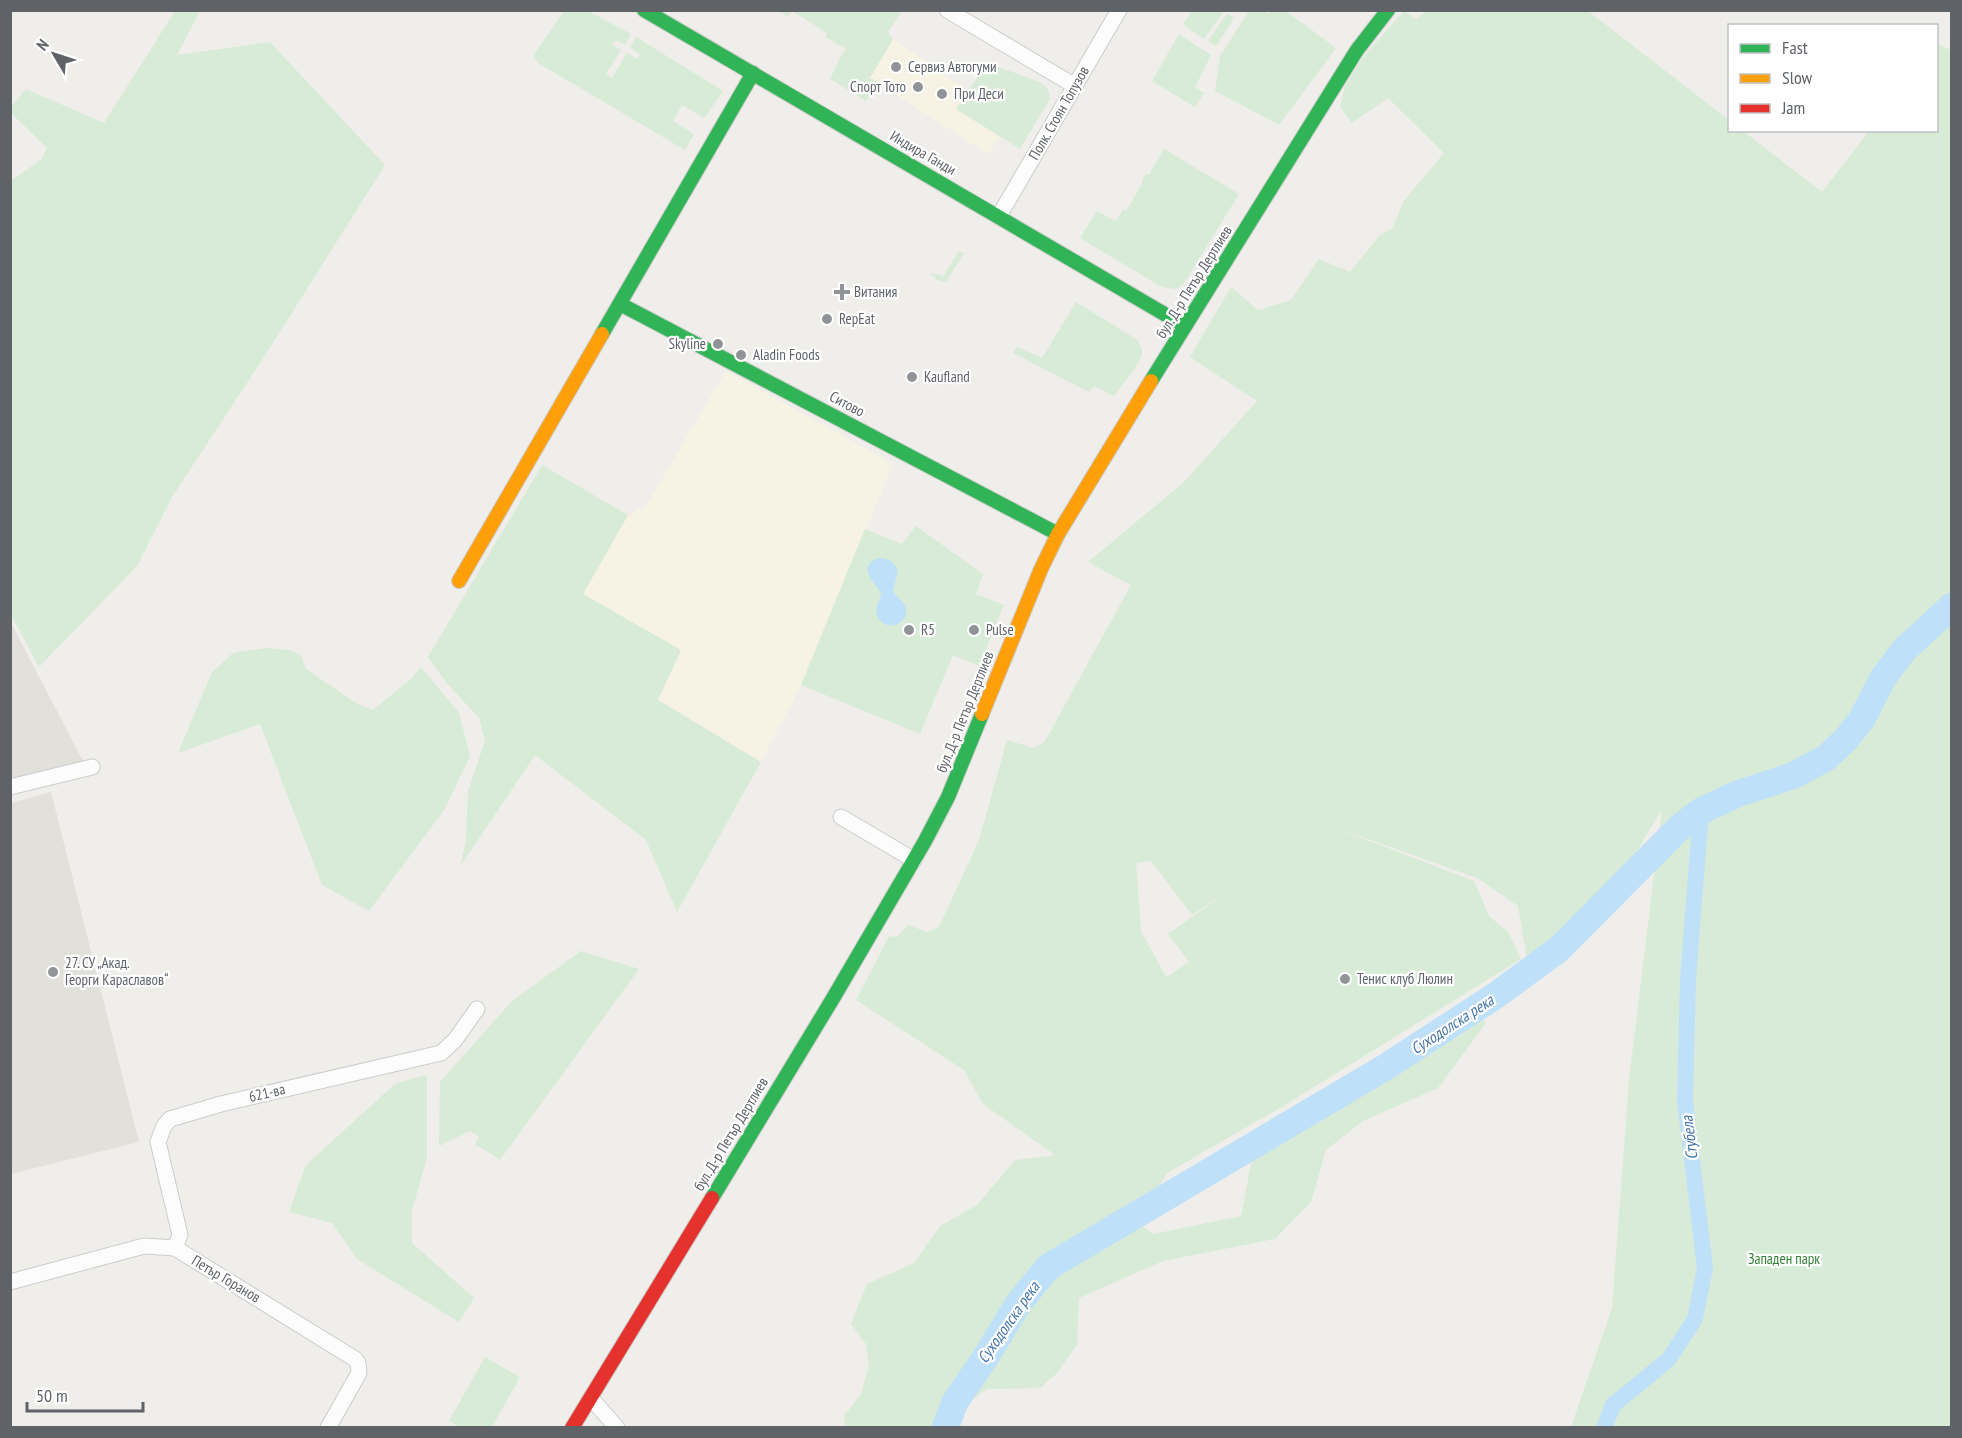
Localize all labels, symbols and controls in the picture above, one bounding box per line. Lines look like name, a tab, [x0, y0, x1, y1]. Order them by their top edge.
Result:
north arrow	[24, 24, 84, 84]
legend	[1728, 24, 1938, 132]
text: N	[32, 35, 53, 54]
text: Fast	[1782, 36, 1808, 59]
place label: Сервиз Автогуми	[908, 57, 997, 76]
marker: Сервиз Автогуми	[889, 60, 903, 74]
street label: Полк. Стоян Топузов	[1024, 63, 1093, 163]
text: Slow	[1782, 66, 1813, 89]
place label: Спорт Тото	[850, 77, 906, 96]
marker: Спорт Тото	[911, 80, 925, 94]
place label: При Деси	[954, 84, 1004, 103]
marker: При Деси	[935, 87, 949, 101]
text: Jam	[1781, 96, 1805, 119]
street label: Индира Ганди	[887, 126, 960, 179]
street label: бул. Д-р Петър Дертлиев	[1151, 222, 1236, 342]
place label: Витания	[854, 282, 898, 301]
marker: Витания	[835, 285, 849, 299]
place label: RepEat	[839, 309, 875, 328]
marker: RepEat	[820, 312, 834, 326]
place label: Skyline	[669, 334, 706, 353]
marker: Skyline	[711, 337, 725, 351]
place label: Aladin Foods	[753, 345, 820, 364]
marker: Aladin Foods	[734, 348, 748, 362]
place label: Kaufland	[924, 367, 970, 386]
marker: Kaufland	[905, 370, 919, 384]
street label: Ситово	[826, 386, 868, 421]
place label: R5	[921, 620, 935, 639]
place label: Pulse	[986, 620, 1014, 639]
marker: R5	[902, 623, 916, 637]
marker: Pulse	[967, 623, 981, 637]
street label: бул. Д-р Петър Дертлиев	[932, 648, 998, 775]
place label: 27. СУ „Акад. Георги Караславов“	[65, 953, 168, 989]
marker: 27. СУ „Акад. Георги Караславов“	[46, 965, 60, 979]
place label: Тенис клуб Люлин	[1357, 969, 1453, 988]
marker: Тенис клуб Люлин	[1338, 972, 1352, 986]
water label: Суходолска река	[1407, 989, 1499, 1058]
street label: бул. Д-р Петър Дертлиев	[689, 1073, 772, 1194]
street label: 621-ва	[247, 1079, 287, 1106]
water label: Стубела	[1676, 1113, 1702, 1161]
park label: Западен парк	[1748, 1249, 1820, 1268]
street label: Петър Горанов	[188, 1251, 264, 1307]
water label: Суходолска река	[973, 1276, 1044, 1367]
scale bar	[27, 1375, 142, 1413]
text: 50 m	[36, 1384, 68, 1407]

